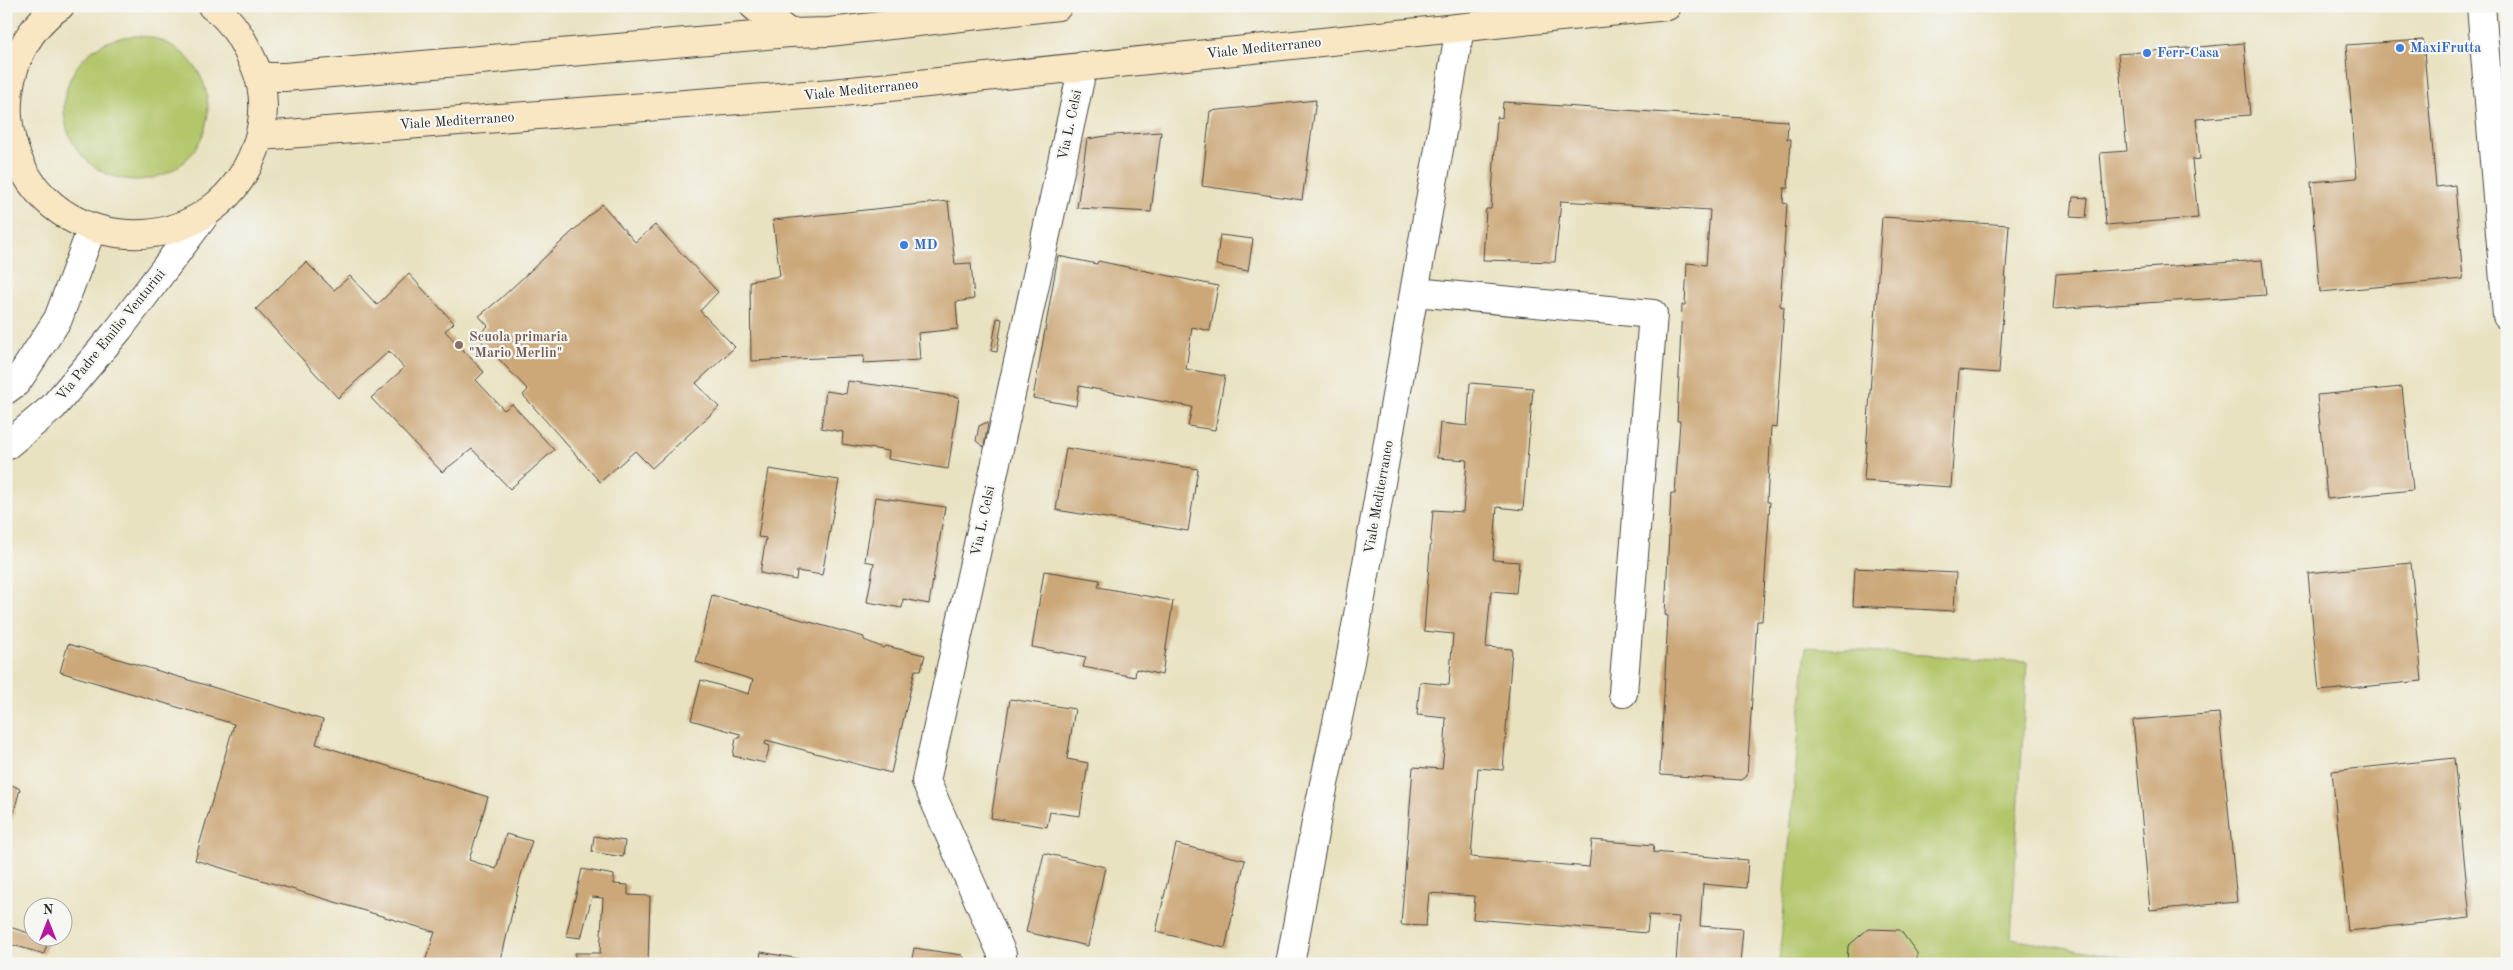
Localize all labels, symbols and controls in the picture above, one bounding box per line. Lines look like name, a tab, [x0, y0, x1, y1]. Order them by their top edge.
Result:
street label: Viale Mediterraneo	[1206, 35, 1322, 61]
place label: MaxiFrutta	[2410, 41, 2481, 55]
marker: MaxiFrutta	[2394, 42, 2406, 54]
place label: Ferr-Casa	[2157, 46, 2219, 60]
marker: Ferr-Casa	[2141, 47, 2153, 59]
street label: Viale Mediterraneo	[803, 77, 919, 103]
street label: Via L. Celsi	[1056, 88, 1084, 161]
street label: Viale Mediterraneo	[399, 110, 515, 132]
place label: MD	[914, 238, 937, 252]
marker: MD	[898, 239, 910, 251]
street label: Via Padre Emilio Venturini	[54, 267, 168, 403]
place label: Scuola primaria "Mario Merlin"	[469, 330, 568, 360]
marker: Scuola primaria "Mario Merlin"	[453, 339, 465, 351]
street label: Viale Mediterraneo	[1362, 439, 1396, 555]
street label: Via L. Celsi	[969, 484, 997, 557]
north arrow	[22, 898, 72, 948]
text: N	[43, 903, 54, 917]

